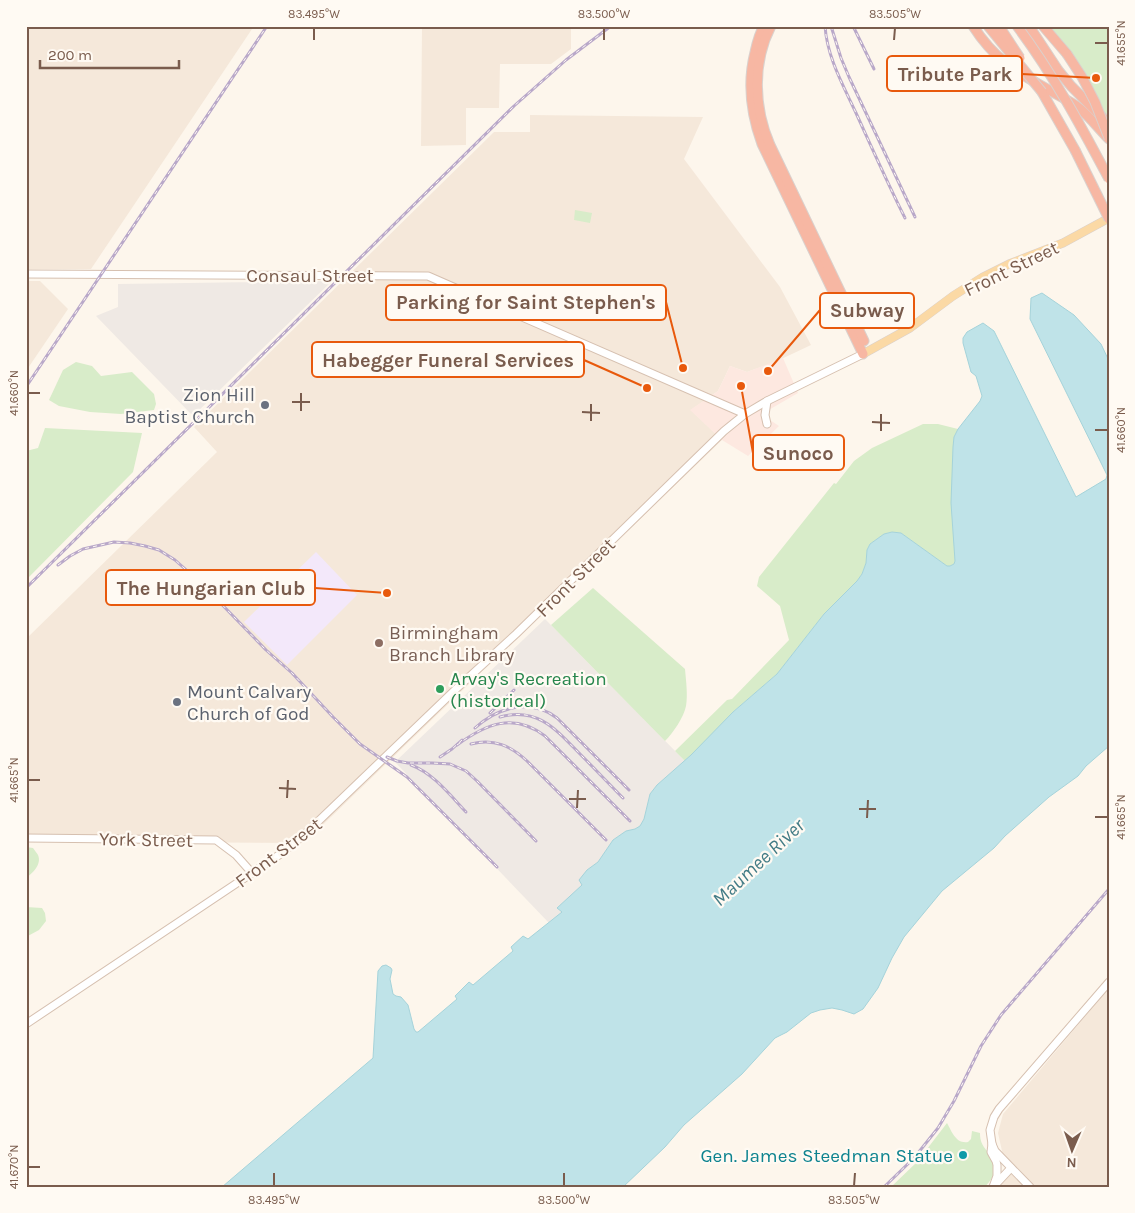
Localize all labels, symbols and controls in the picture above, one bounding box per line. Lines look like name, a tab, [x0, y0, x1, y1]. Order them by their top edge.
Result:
text: 83.495°W	[288, 7, 340, 21]
text: 83.500°W	[578, 7, 630, 21]
text: 83.505°W	[869, 7, 921, 21]
text: 41.655°N	[1114, 20, 1128, 66]
scale bar	[40, 38, 179, 70]
text: 200 m	[48, 46, 92, 64]
callout: Tribute Park	[887, 56, 1022, 91]
text: Tribute Park	[898, 63, 1013, 86]
street label: Front Street	[961, 237, 1062, 301]
street label: Consaul Street	[246, 265, 374, 287]
callout: Parking for Saint Stephen's	[386, 285, 666, 320]
text: Parking for Saint Stephen's	[396, 291, 656, 314]
callout: Subway	[820, 293, 914, 328]
text: Subway	[830, 299, 904, 322]
callout: Habegger Funeral Services	[312, 342, 584, 377]
text: Habegger Funeral Services	[322, 349, 574, 372]
text: 41.660°N	[7, 370, 21, 416]
place label: Zion Hill Baptist Church	[124, 384, 255, 428]
marker: Zion Hill Baptist Church	[259, 399, 271, 411]
text: 41.660°N	[1114, 407, 1128, 453]
callout: Sunoco	[753, 435, 844, 470]
text: Sunoco	[763, 442, 833, 465]
street label: Front Street	[532, 534, 620, 622]
callout: The Hungarian Club	[106, 570, 315, 605]
text: The Hungarian Club	[117, 577, 305, 600]
place label: Birmingham Branch Library	[389, 622, 514, 666]
marker: Birmingham Branch Library	[373, 637, 385, 649]
place label: Arvay's Recreation (historical)	[450, 668, 607, 712]
place label: Mount Calvary Church of God	[187, 681, 311, 725]
marker: Arvay's Recreation (historical)	[434, 683, 446, 695]
marker: Mount Calvary Church of God	[171, 696, 183, 708]
text: 41.665°N	[7, 757, 21, 803]
text: 41.665°N	[1114, 794, 1128, 840]
street label: Front Street	[231, 813, 326, 892]
water label: Maumee River	[708, 813, 810, 911]
street label: York Street	[99, 828, 193, 852]
north arrow	[1048, 1126, 1098, 1176]
text: 41.670°N	[7, 1145, 21, 1189]
place label: Gen. James Steedman Statue	[700, 1145, 953, 1167]
marker: Gen. James Steedman Statue	[957, 1149, 969, 1161]
text: N	[1066, 1154, 1077, 1171]
text: 83.495°W	[248, 1193, 300, 1207]
text: 83.500°W	[538, 1193, 590, 1207]
text: 83.505°W	[828, 1193, 880, 1207]

